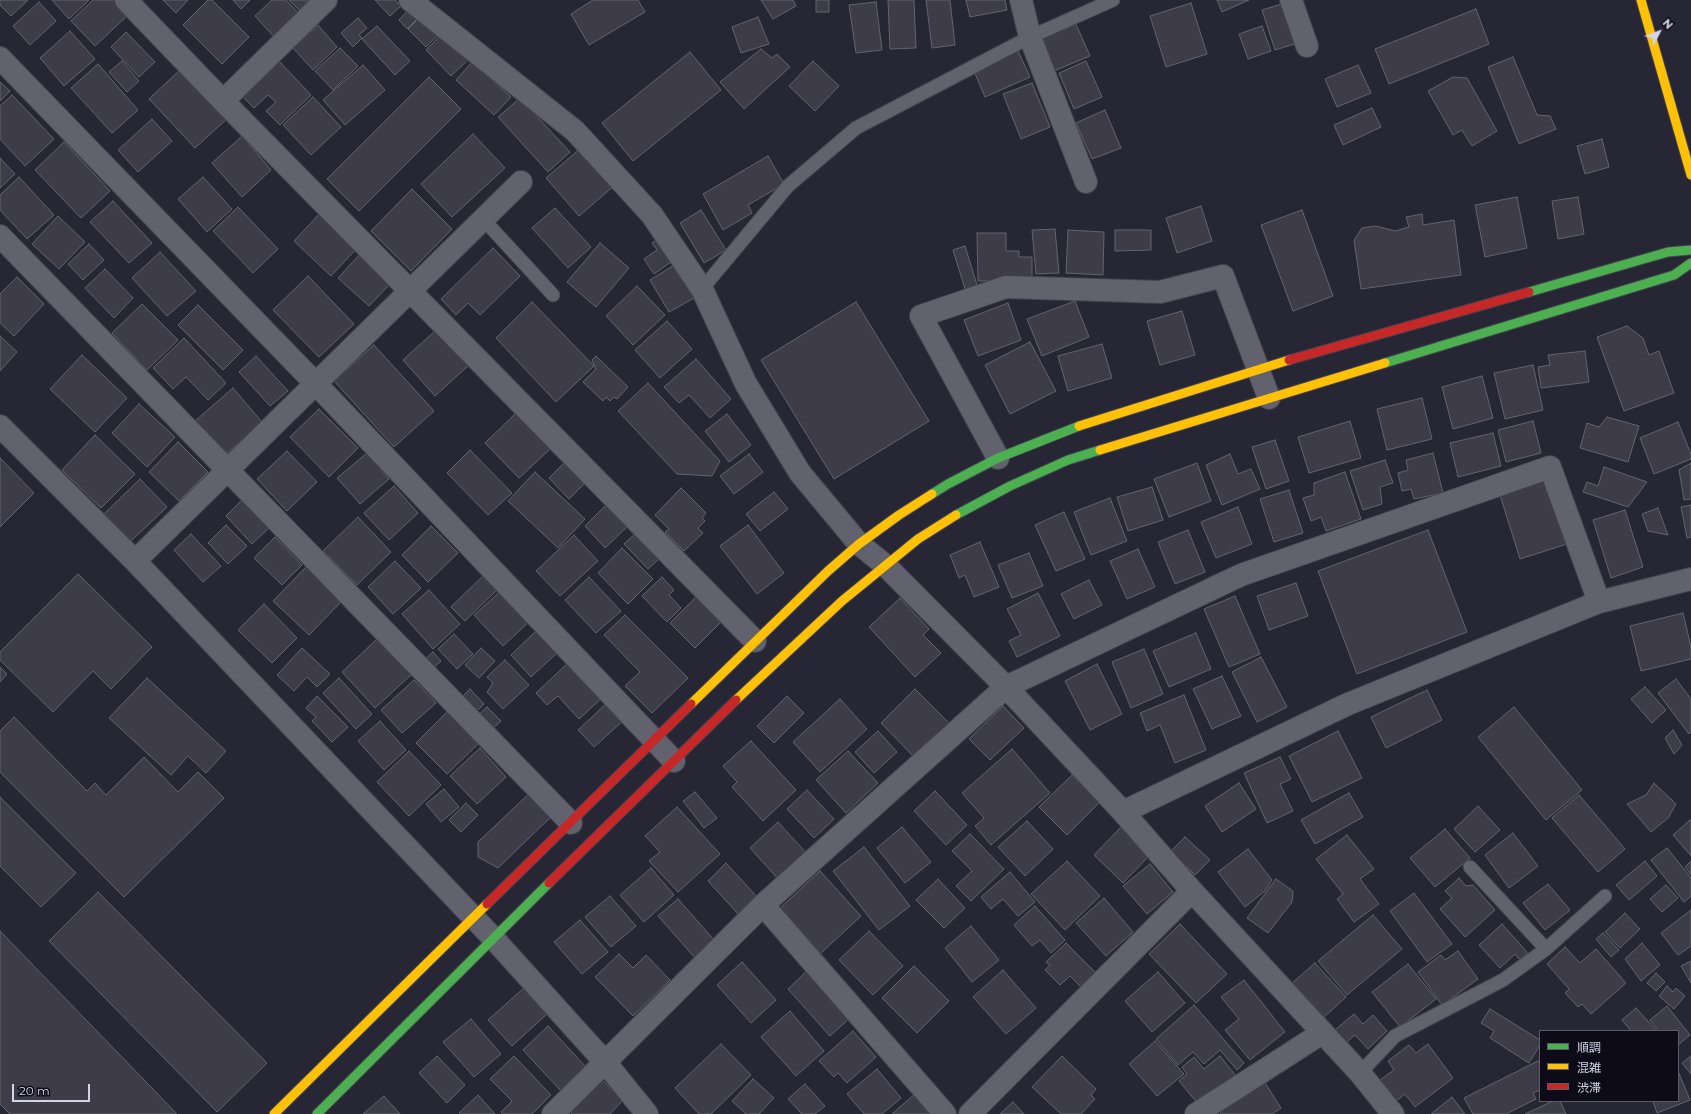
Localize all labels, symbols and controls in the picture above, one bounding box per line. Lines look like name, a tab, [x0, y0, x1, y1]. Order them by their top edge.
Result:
north arrow	[1639, 12, 1679, 52]
text: N	[1660, 16, 1676, 32]
legend	[1539, 1030, 1679, 1102]
text: 順調	[1577, 1040, 1601, 1055]
text: 混雑	[1577, 1060, 1601, 1075]
scale bar	[14, 1076, 92, 1102]
text: 渋滞	[1577, 1080, 1601, 1095]
text: 20 m	[19, 1083, 50, 1098]

